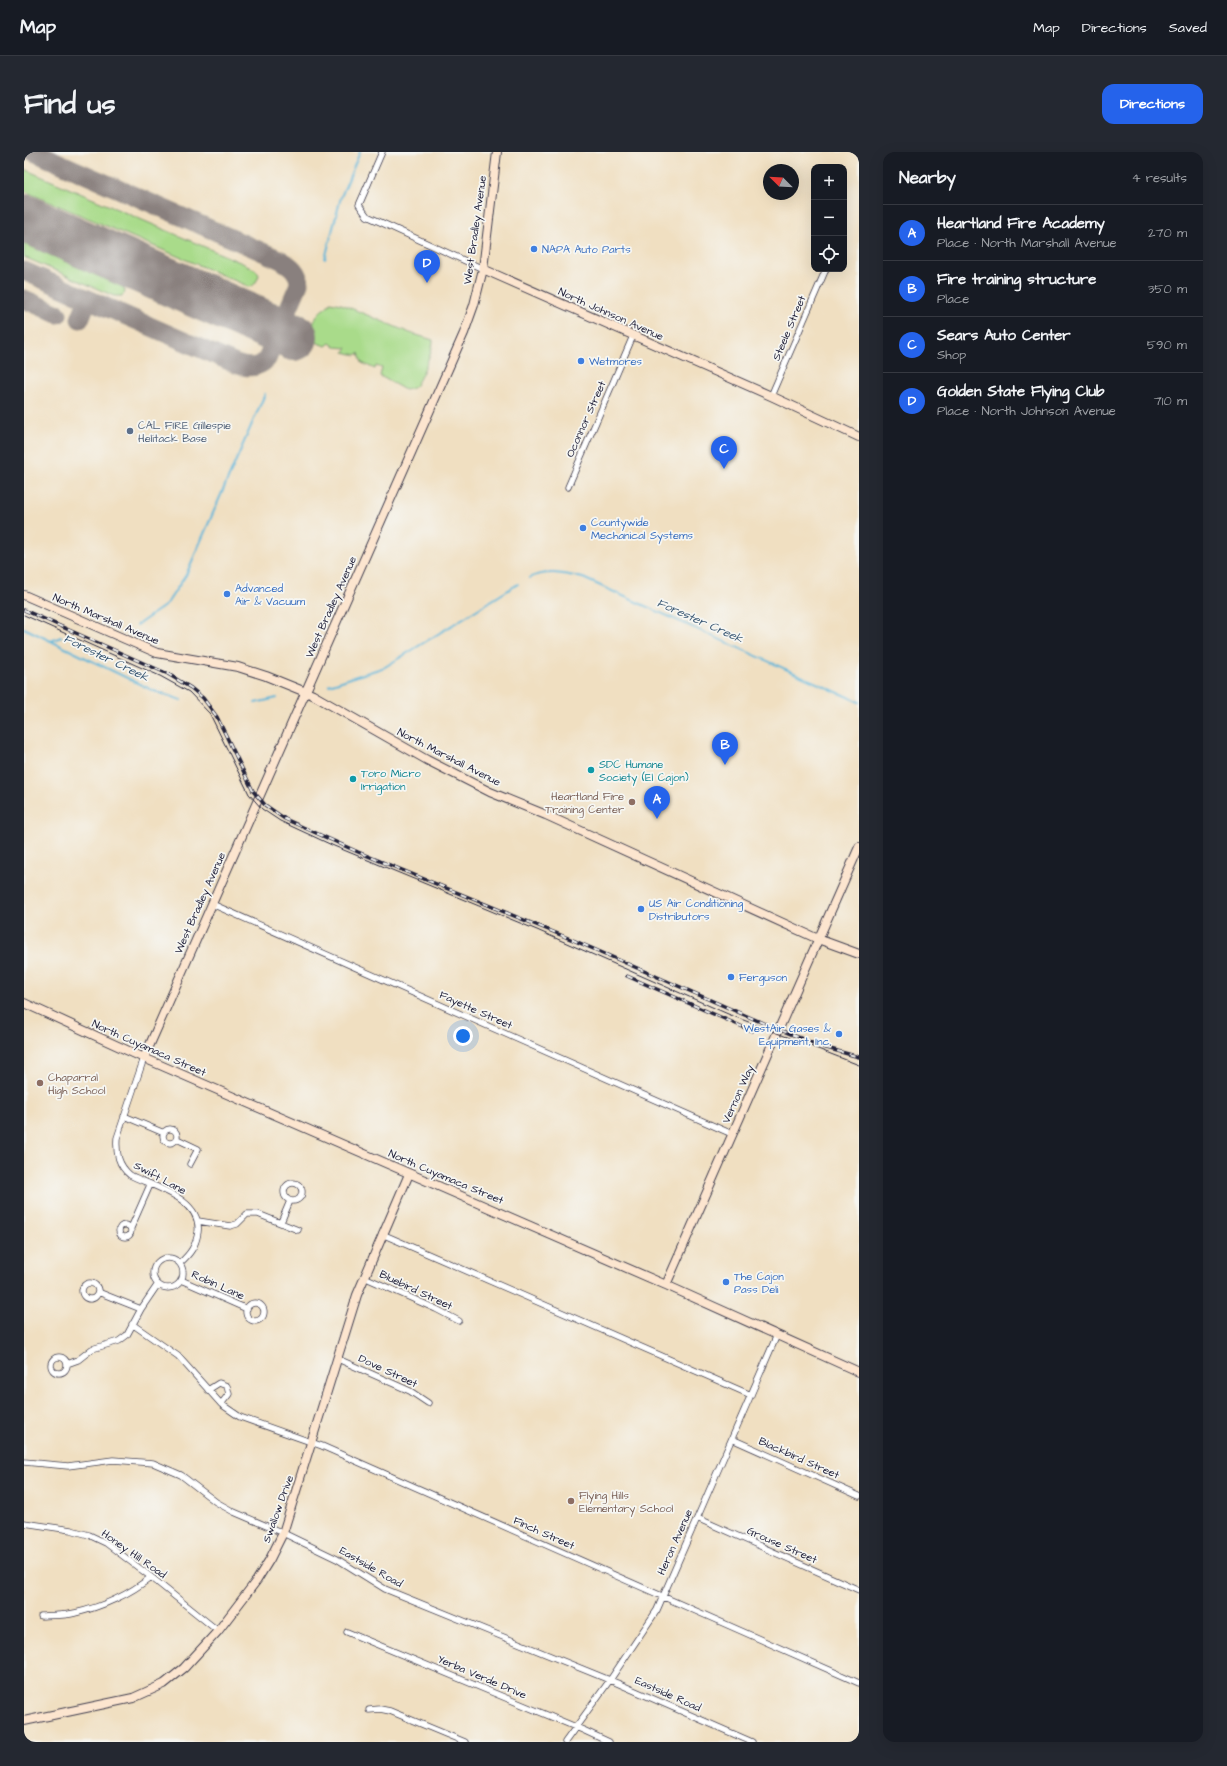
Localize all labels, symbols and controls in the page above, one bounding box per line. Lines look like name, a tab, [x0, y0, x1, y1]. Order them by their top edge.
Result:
text: Map	[20, 14, 56, 41]
text: Map	[1033, 18, 1060, 38]
text: Directions	[1082, 18, 1147, 38]
text: Saved	[1169, 18, 1207, 38]
button: Directions	[1102, 84, 1203, 124]
text: Find us	[24, 85, 115, 124]
north arrow	[763, 164, 799, 200]
map controls	[811, 164, 847, 272]
button: +	[811, 164, 847, 200]
text: Nearby	[899, 166, 956, 190]
text: 4 results	[1132, 169, 1187, 187]
street label: West Bradley Avenue	[460, 175, 491, 285]
button: −	[811, 200, 847, 236]
text: Heartland Fire Academy	[937, 213, 1105, 234]
text: A	[908, 224, 916, 242]
text: 270 m	[1148, 224, 1187, 242]
text: Place · North Marshall Avenue	[937, 234, 1117, 252]
button: locate	[811, 236, 847, 272]
place label: NAPA Auto Parts	[542, 242, 631, 257]
marker: NAPA Auto Parts	[529, 244, 539, 254]
pin: D	[414, 250, 440, 283]
text: Fire training structure	[937, 269, 1096, 290]
text: B	[907, 280, 917, 298]
text: 350 m	[1148, 280, 1187, 298]
street label: North Johnson Avenue	[556, 284, 666, 344]
text: Place	[937, 290, 969, 308]
street label: Steele Street	[769, 293, 810, 363]
text: Sears Auto Center	[937, 325, 1071, 346]
text: C	[907, 336, 917, 354]
text: 590 m	[1147, 336, 1187, 354]
text: Shop	[937, 346, 966, 364]
place label: Wetmores	[589, 354, 643, 369]
marker: Wetmores	[576, 356, 586, 366]
street label: Oconnor Street	[562, 378, 610, 460]
text: Golden State Flying Club	[937, 381, 1105, 402]
text: D	[908, 392, 916, 410]
text: 710 m	[1154, 392, 1187, 410]
text: Place · North Johnson Avenue	[937, 402, 1116, 420]
place label: CAL FIRE Gillespie Helitack Base	[138, 418, 231, 446]
marker: CAL FIRE Gillespie Helitack Base	[125, 426, 135, 436]
pin: C	[711, 436, 737, 469]
place label: Countywide Mechanical Systems	[591, 515, 693, 544]
marker: Countywide Mechanical Systems	[578, 523, 588, 533]
street label: West Bradley Avenue	[302, 554, 361, 661]
place label: Advanced Air & Vacuum	[235, 581, 306, 609]
marker: Advanced Air & Vacuum	[222, 589, 232, 599]
street label: North Marshall Avenue	[50, 590, 162, 648]
water label: Forester Creek	[654, 594, 746, 648]
water label: Forester Creek	[61, 630, 152, 686]
street label: North Marshall Avenue	[395, 724, 503, 790]
pin: B	[712, 732, 738, 765]
place label: SDC Humane Society (El Cajon)	[599, 757, 689, 786]
marker: SDC Humane Society (El Cajon)	[586, 765, 596, 775]
place label: Toro Micro Irrigation	[361, 766, 421, 795]
marker: Toro Micro Irrigation	[348, 774, 358, 784]
pin: A	[644, 786, 670, 819]
place label: Heartland Fire Training Center	[545, 789, 624, 818]
marker: Heartland Fire Training Center	[627, 797, 637, 807]
street label: West Bradley Avenue	[171, 850, 230, 957]
place label: US Air Conditioning Distributors	[649, 896, 744, 924]
marker: US Air Conditioning Distributors	[636, 904, 646, 914]
place label: Ferguson	[739, 970, 788, 986]
marker: Ferguson	[726, 972, 736, 982]
street label: Fayette Street	[437, 987, 515, 1034]
street label: North Cuyamaca Street	[89, 1016, 209, 1081]
place label: WestAir Gases & Equipment, Inc.	[744, 1021, 832, 1049]
your location	[453, 1026, 473, 1046]
marker: WestAir Gases & Equipment, Inc.	[834, 1029, 844, 1039]
street label: Vernon Way	[718, 1062, 758, 1126]
place label: Chaparral High School	[48, 1070, 106, 1099]
marker: Chaparral High School	[35, 1078, 45, 1088]
street label: North Cuyamaca Street	[386, 1146, 506, 1209]
street label: Swift Lane	[131, 1158, 189, 1198]
street label: Robin Lane	[189, 1267, 247, 1303]
street label: Bluebird Street	[377, 1267, 455, 1314]
place label: The Cajon Pass Deli	[734, 1269, 784, 1297]
marker: The Cajon Pass Deli	[721, 1277, 731, 1287]
street label: Dove Street	[356, 1351, 420, 1391]
street label: Blackbird Street	[756, 1434, 842, 1483]
street label: Swallow Drive	[259, 1473, 297, 1545]
place label: Flying Hills Elementary School	[579, 1488, 674, 1517]
marker: Flying Hills Elementary School	[566, 1496, 576, 1506]
street label: Heron Avenue	[654, 1507, 696, 1577]
street label: Finch Street	[511, 1513, 577, 1553]
street label: Grouse Street	[745, 1523, 820, 1567]
street label: Honey Hill Road	[98, 1526, 170, 1583]
street label: Eastside Road	[337, 1543, 406, 1591]
street label: Yerba Verde Drive	[435, 1651, 529, 1703]
street label: Eastside Road	[633, 1673, 704, 1715]

